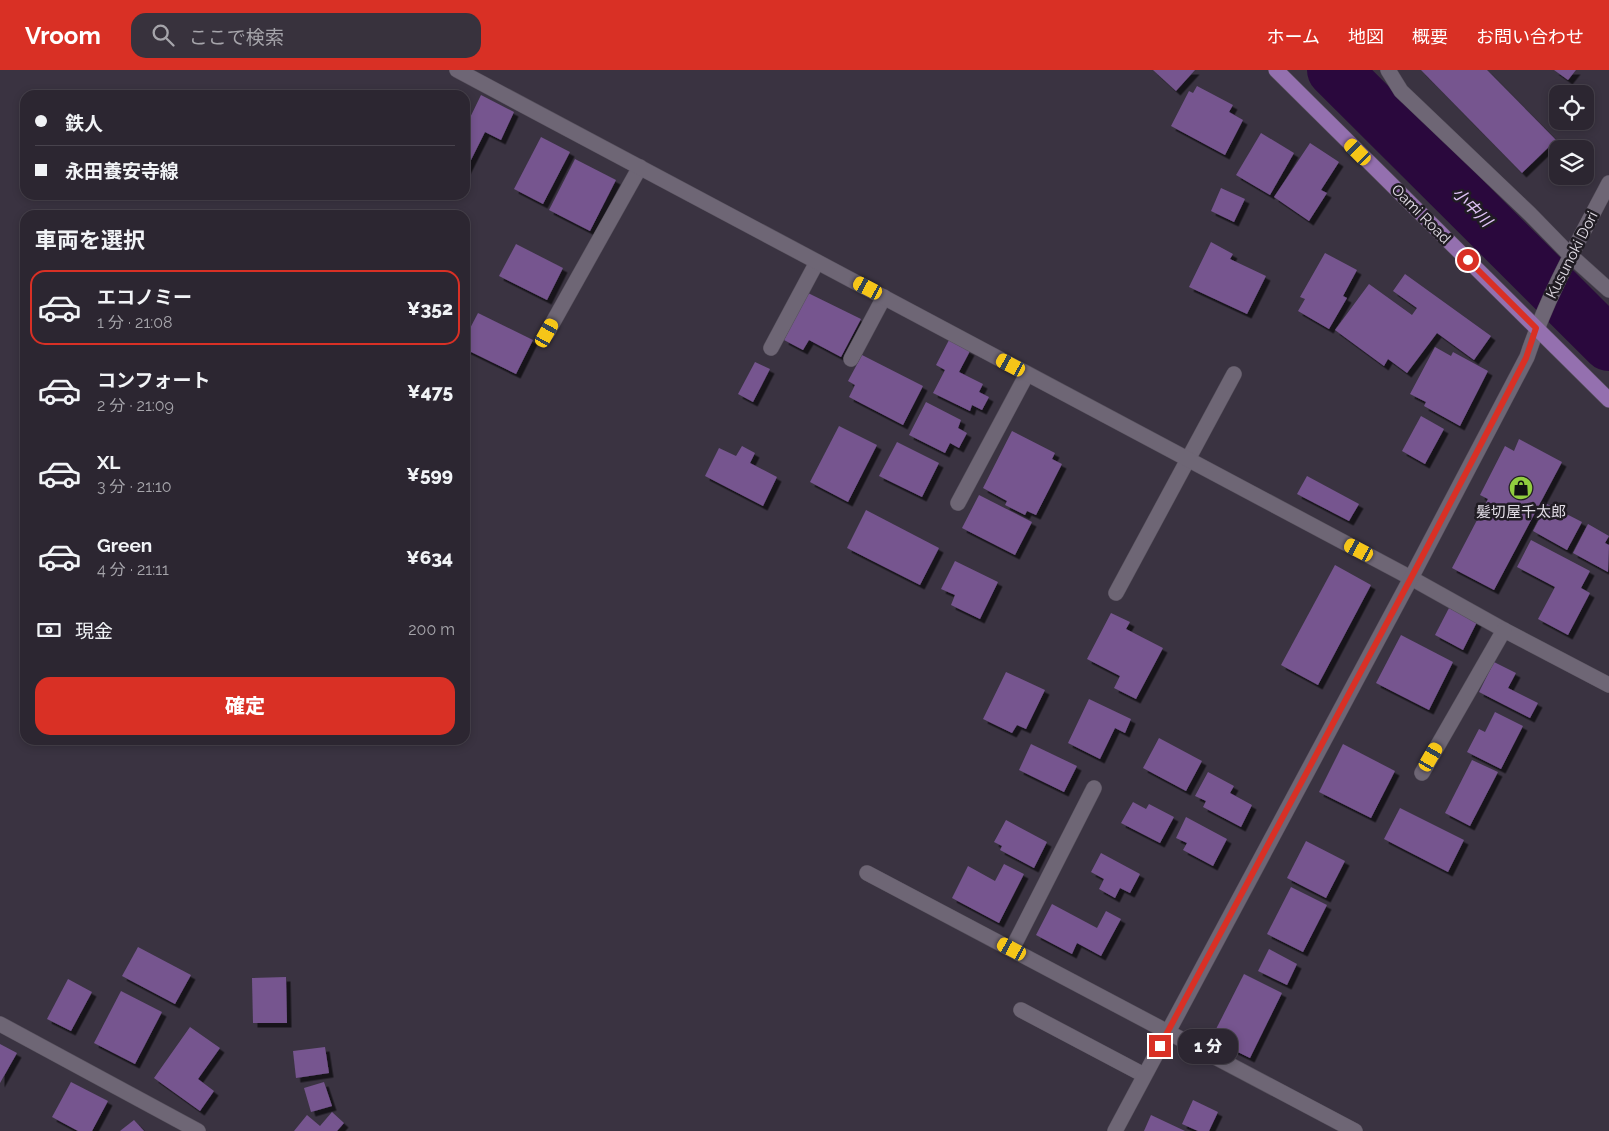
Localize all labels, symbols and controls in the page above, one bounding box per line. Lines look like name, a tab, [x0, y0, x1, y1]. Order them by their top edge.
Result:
search box	[131, 13, 481, 58]
text: Vroom	[25, 21, 101, 50]
icon: search	[149, 21, 177, 49]
text: ここで検索	[189, 26, 284, 48]
text: ホーム	[1267, 26, 1320, 47]
text: 地図	[1348, 26, 1384, 47]
text: 概要	[1412, 26, 1448, 47]
text: お問い合わせ	[1476, 26, 1584, 47]
map controls	[1549, 85, 1594, 185]
button: locate	[1549, 85, 1594, 130]
text: 鉄人	[65, 112, 103, 134]
car	[1342, 136, 1373, 168]
button: layers	[1549, 140, 1594, 185]
text: 永田養安寺線	[65, 160, 179, 182]
street label: Oami Road	[1388, 181, 1454, 247]
water label: 小中川	[1448, 183, 1497, 232]
street label: Kusunoki Dori	[1542, 208, 1602, 302]
text: 車両を選択	[35, 227, 145, 253]
route start	[1457, 249, 1479, 271]
car	[851, 274, 884, 302]
icon: car	[37, 285, 82, 330]
text: エコノミー	[97, 286, 192, 308]
text: ¥352	[407, 297, 453, 319]
text: 1 分 · 21:08	[97, 313, 173, 332]
car	[533, 316, 560, 350]
car	[994, 351, 1027, 379]
icon: car	[37, 368, 82, 413]
text: コンフォート	[97, 369, 210, 391]
text: ¥475	[407, 380, 453, 402]
text: 2 分 · 21:09	[97, 396, 174, 415]
icon: car	[37, 451, 82, 496]
text: XL	[97, 451, 120, 473]
text: ¥599	[406, 463, 453, 485]
shop icon: 髪切屋千太郎	[1508, 475, 1534, 501]
text: 3 分 · 21:10	[97, 477, 172, 496]
place label: 髪切屋千太郎	[1476, 503, 1566, 521]
icon: car	[37, 534, 82, 579]
text: Green	[97, 534, 152, 556]
car	[1342, 536, 1375, 564]
text: ¥634	[406, 546, 453, 568]
text: 4 分 · 21:11	[97, 560, 169, 579]
icon: cash	[35, 616, 63, 644]
text: 現金	[75, 620, 113, 642]
text: 200 m	[408, 620, 455, 639]
button: 確定	[35, 677, 455, 735]
car	[1417, 740, 1444, 774]
car	[995, 935, 1028, 963]
callout: 1 分	[1178, 1028, 1238, 1064]
route end	[1149, 1035, 1171, 1057]
text: 1 分	[1194, 1037, 1222, 1056]

